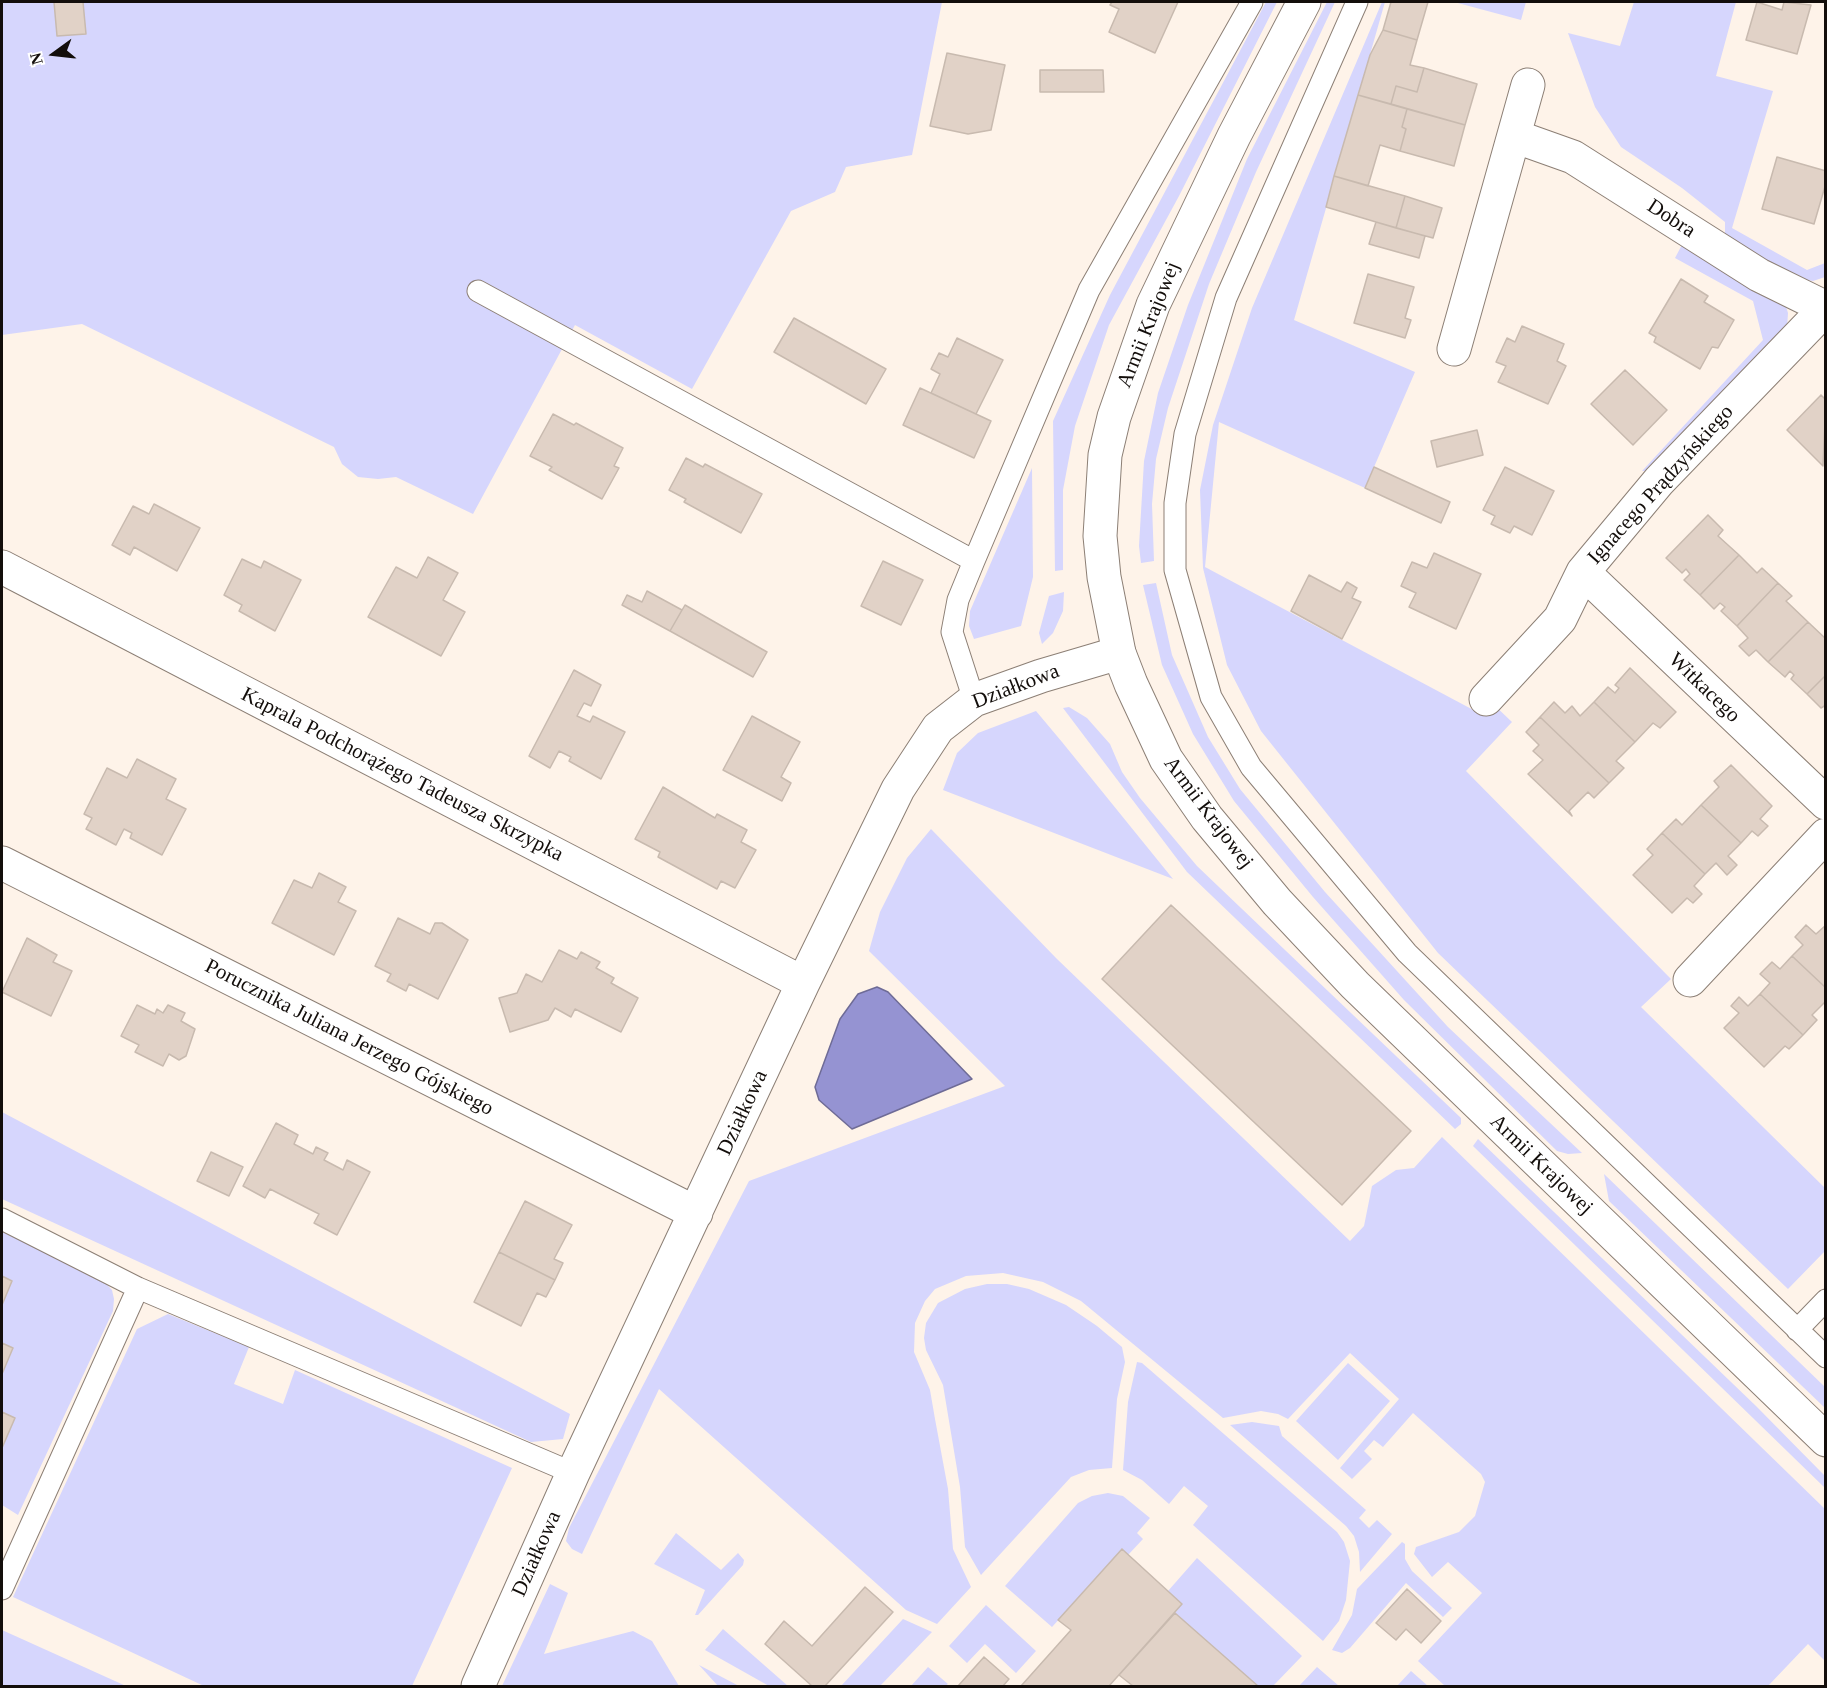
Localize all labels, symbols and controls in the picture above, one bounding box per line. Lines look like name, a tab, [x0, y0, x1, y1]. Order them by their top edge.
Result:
north arrow	[24, 24, 84, 84]
text: N	[26, 51, 46, 67]
street label: Dobra	[1642, 194, 1700, 244]
street label: Armii Krajowej	[1112, 258, 1186, 392]
street label: Ignacego Prądzyńskiego	[1583, 400, 1739, 570]
street label: Witkacego	[1663, 648, 1745, 728]
street label: Działkowa	[969, 659, 1063, 715]
street label: Kaprala Podchorążego Tadeusza Skrzypka	[237, 682, 567, 868]
street label: Armii Krajowej	[1158, 752, 1258, 874]
street label: Porucznika Juliana Jerzego Gójskiego	[201, 954, 497, 1122]
street label: Działkowa	[712, 1066, 774, 1160]
street label: Armii Krajowej	[1484, 1110, 1598, 1220]
street label: Działkowa	[507, 1507, 567, 1601]

